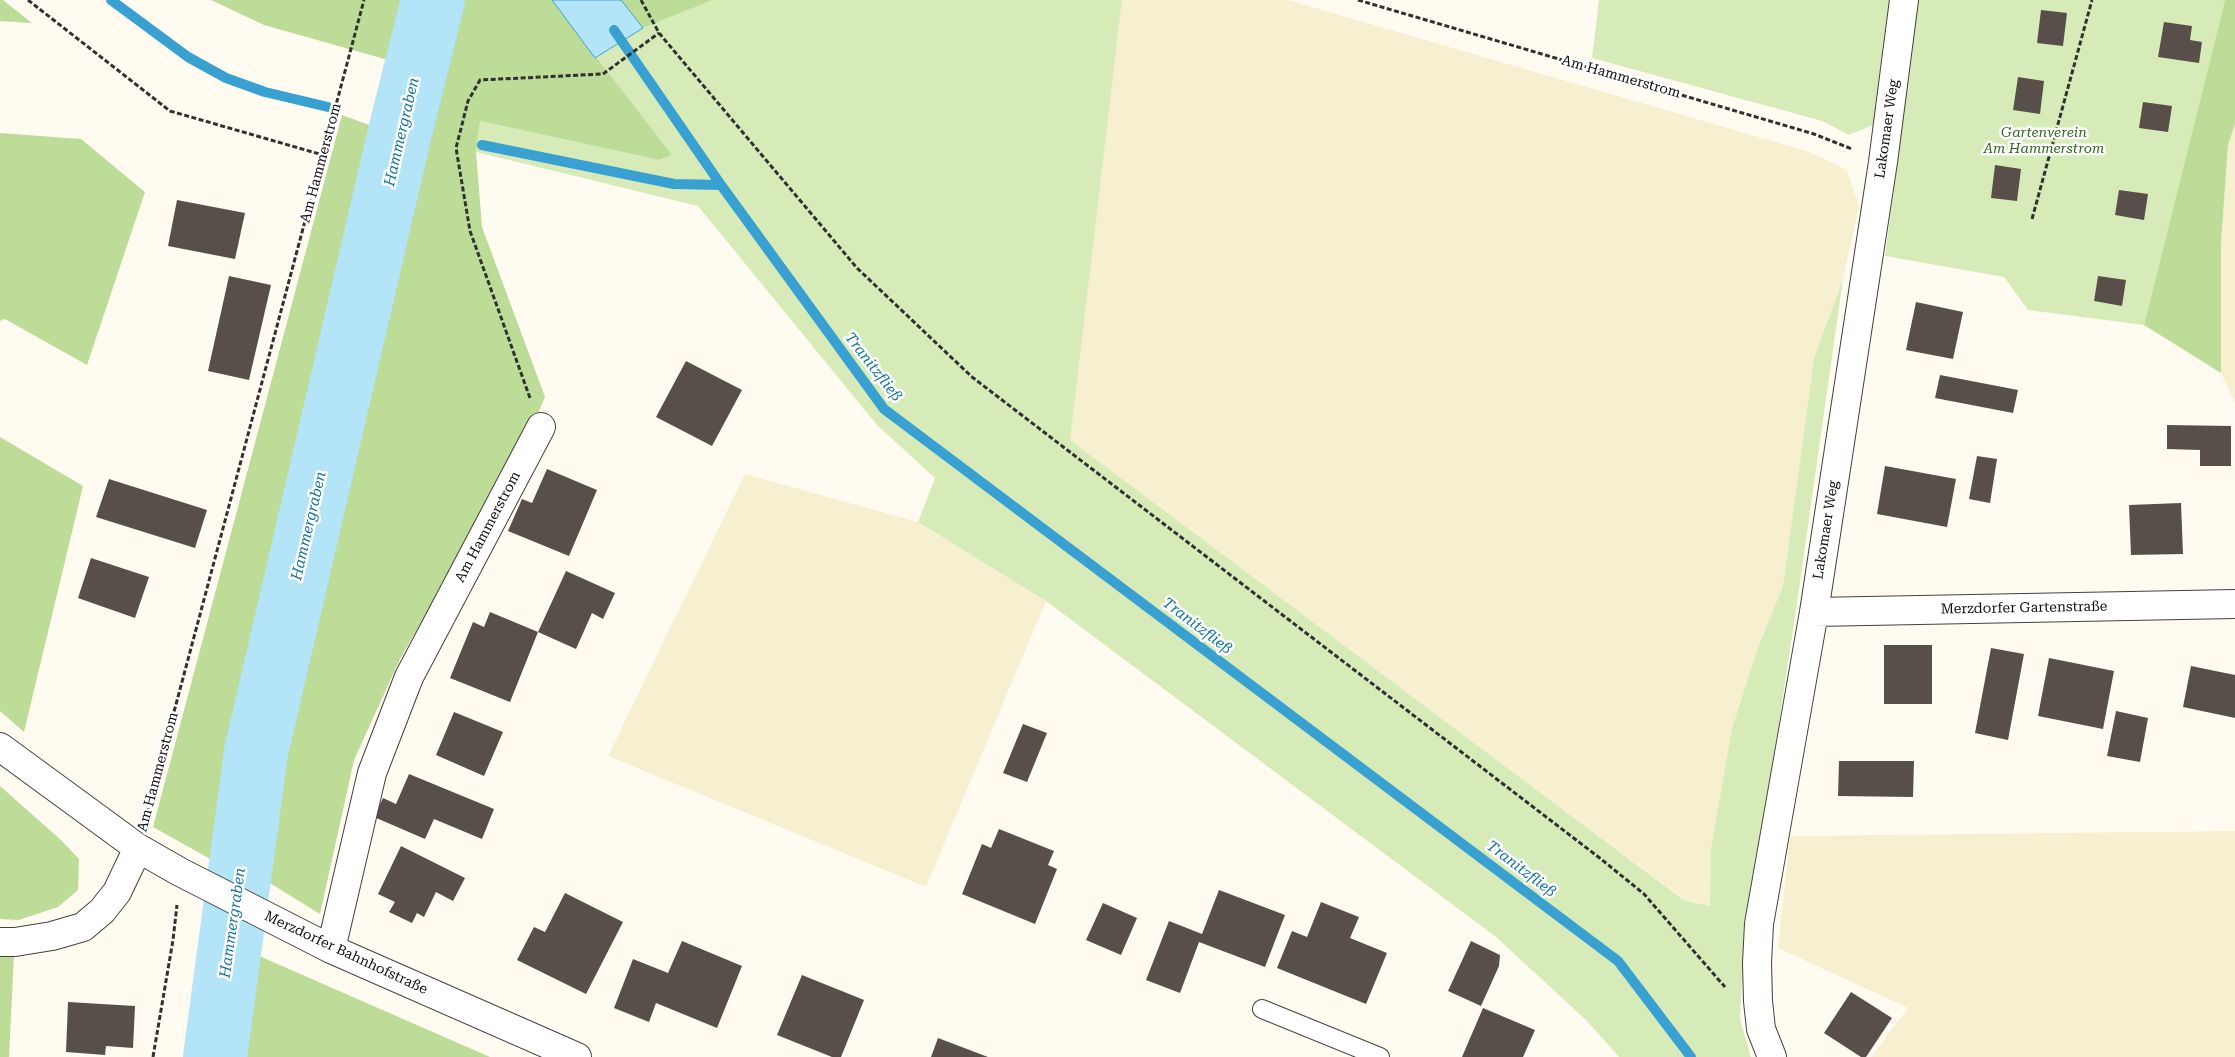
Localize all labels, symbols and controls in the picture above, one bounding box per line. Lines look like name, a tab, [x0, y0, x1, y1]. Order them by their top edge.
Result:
street label: Am Hammerstrom	[1560, 52, 1682, 102]
water label: Hammergraben	[381, 76, 423, 188]
street label: Lakomaer Weg	[1872, 78, 1902, 180]
street label: Am Hammerstrom	[297, 101, 345, 225]
park label: Gartenverein Am Hammerstrom	[1984, 125, 2104, 158]
water label: Tranitzfließ	[841, 329, 905, 405]
street label: Am Hammerstrom	[452, 469, 524, 585]
water label: Hammergraben	[288, 470, 330, 582]
street label: Lakomaer Weg	[1810, 479, 1842, 581]
water label: Tranitzfließ	[1159, 594, 1235, 658]
street label: Merzdorfer Gartenstraße	[1940, 598, 2108, 618]
street label: Am Hammerstrom	[134, 710, 182, 834]
water label: Tranitzfließ	[1483, 837, 1559, 901]
water label: Hammergraben	[216, 867, 250, 979]
street label: Merzdorfer Bahnhofstraße	[262, 908, 430, 998]

